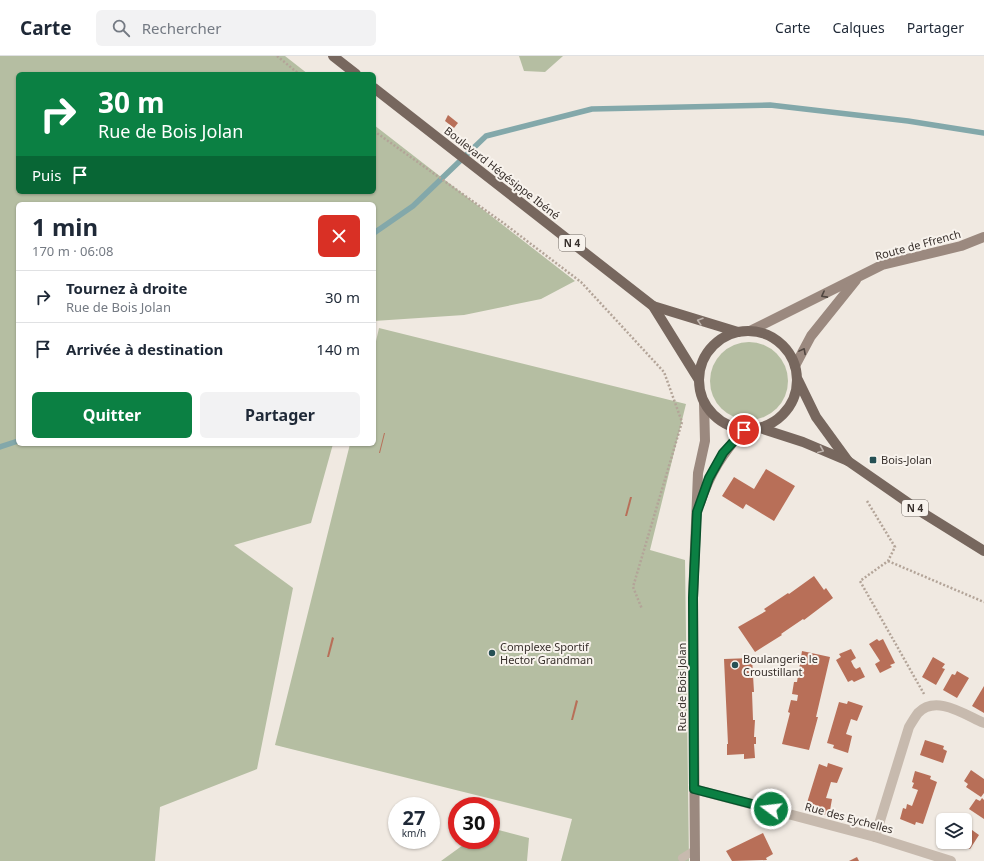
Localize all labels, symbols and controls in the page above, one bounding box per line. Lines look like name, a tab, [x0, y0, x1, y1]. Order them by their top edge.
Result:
search box	[96, 10, 376, 46]
text: Carte	[20, 15, 72, 41]
icon: search	[110, 17, 132, 39]
text: Rechercher	[142, 18, 221, 38]
text: Carte	[775, 18, 811, 37]
text: Calques	[833, 18, 885, 37]
text: Partager	[907, 18, 964, 37]
text: 30 m	[98, 83, 165, 121]
icon: right	[32, 88, 84, 140]
text: Rue de Bois Jolan	[98, 119, 243, 143]
street label: Boulevard Hégésippe Ibéné	[441, 123, 563, 222]
icon: arrive	[69, 164, 91, 186]
text: Puis	[32, 165, 61, 185]
text: 1 min	[32, 210, 98, 243]
button: close	[318, 215, 360, 257]
street label: Route de Ffrench	[873, 226, 962, 263]
road number: N 4	[559, 235, 585, 251]
text: 170 m · 06:08	[32, 242, 113, 260]
text: Tournez à droite	[66, 278, 187, 298]
icon: right	[32, 286, 54, 308]
text: 30 m	[325, 287, 360, 307]
one-way arrow	[821, 290, 828, 297]
text: Rue de Bois Jolan	[66, 298, 171, 316]
one-way arrow	[697, 317, 704, 326]
icon: arrive	[32, 338, 54, 360]
text: Arrivée à destination	[66, 339, 223, 359]
text: 140 m	[316, 339, 360, 359]
one-way arrow	[799, 348, 806, 355]
button: Quitter	[32, 392, 192, 438]
button: Partager	[200, 392, 360, 438]
pin	[727, 413, 761, 447]
icon: arrive	[733, 419, 755, 441]
one-way arrow	[817, 445, 824, 453]
place label: Bois-Jolan	[881, 452, 932, 467]
marker: Bois-Jolan	[868, 455, 878, 465]
road number: N 4	[902, 500, 928, 516]
place label: Complexe Sportif Hector Grandman	[500, 639, 593, 667]
street label: Rue de Bois Jolan	[674, 643, 689, 731]
marker: Complexe Sportif Hector Grandman	[487, 648, 497, 658]
place label: Boulangerie le Croustillant	[743, 651, 818, 679]
marker: Boulangerie le Croustillant	[730, 660, 740, 670]
position arrow	[750, 788, 792, 830]
speed limit sign: 30	[448, 797, 500, 849]
street label: Rue des Eychelles	[803, 799, 895, 837]
text: 27	[403, 804, 425, 831]
map controls	[936, 813, 972, 849]
button: layers	[936, 813, 972, 849]
text: km/h	[402, 826, 426, 840]

